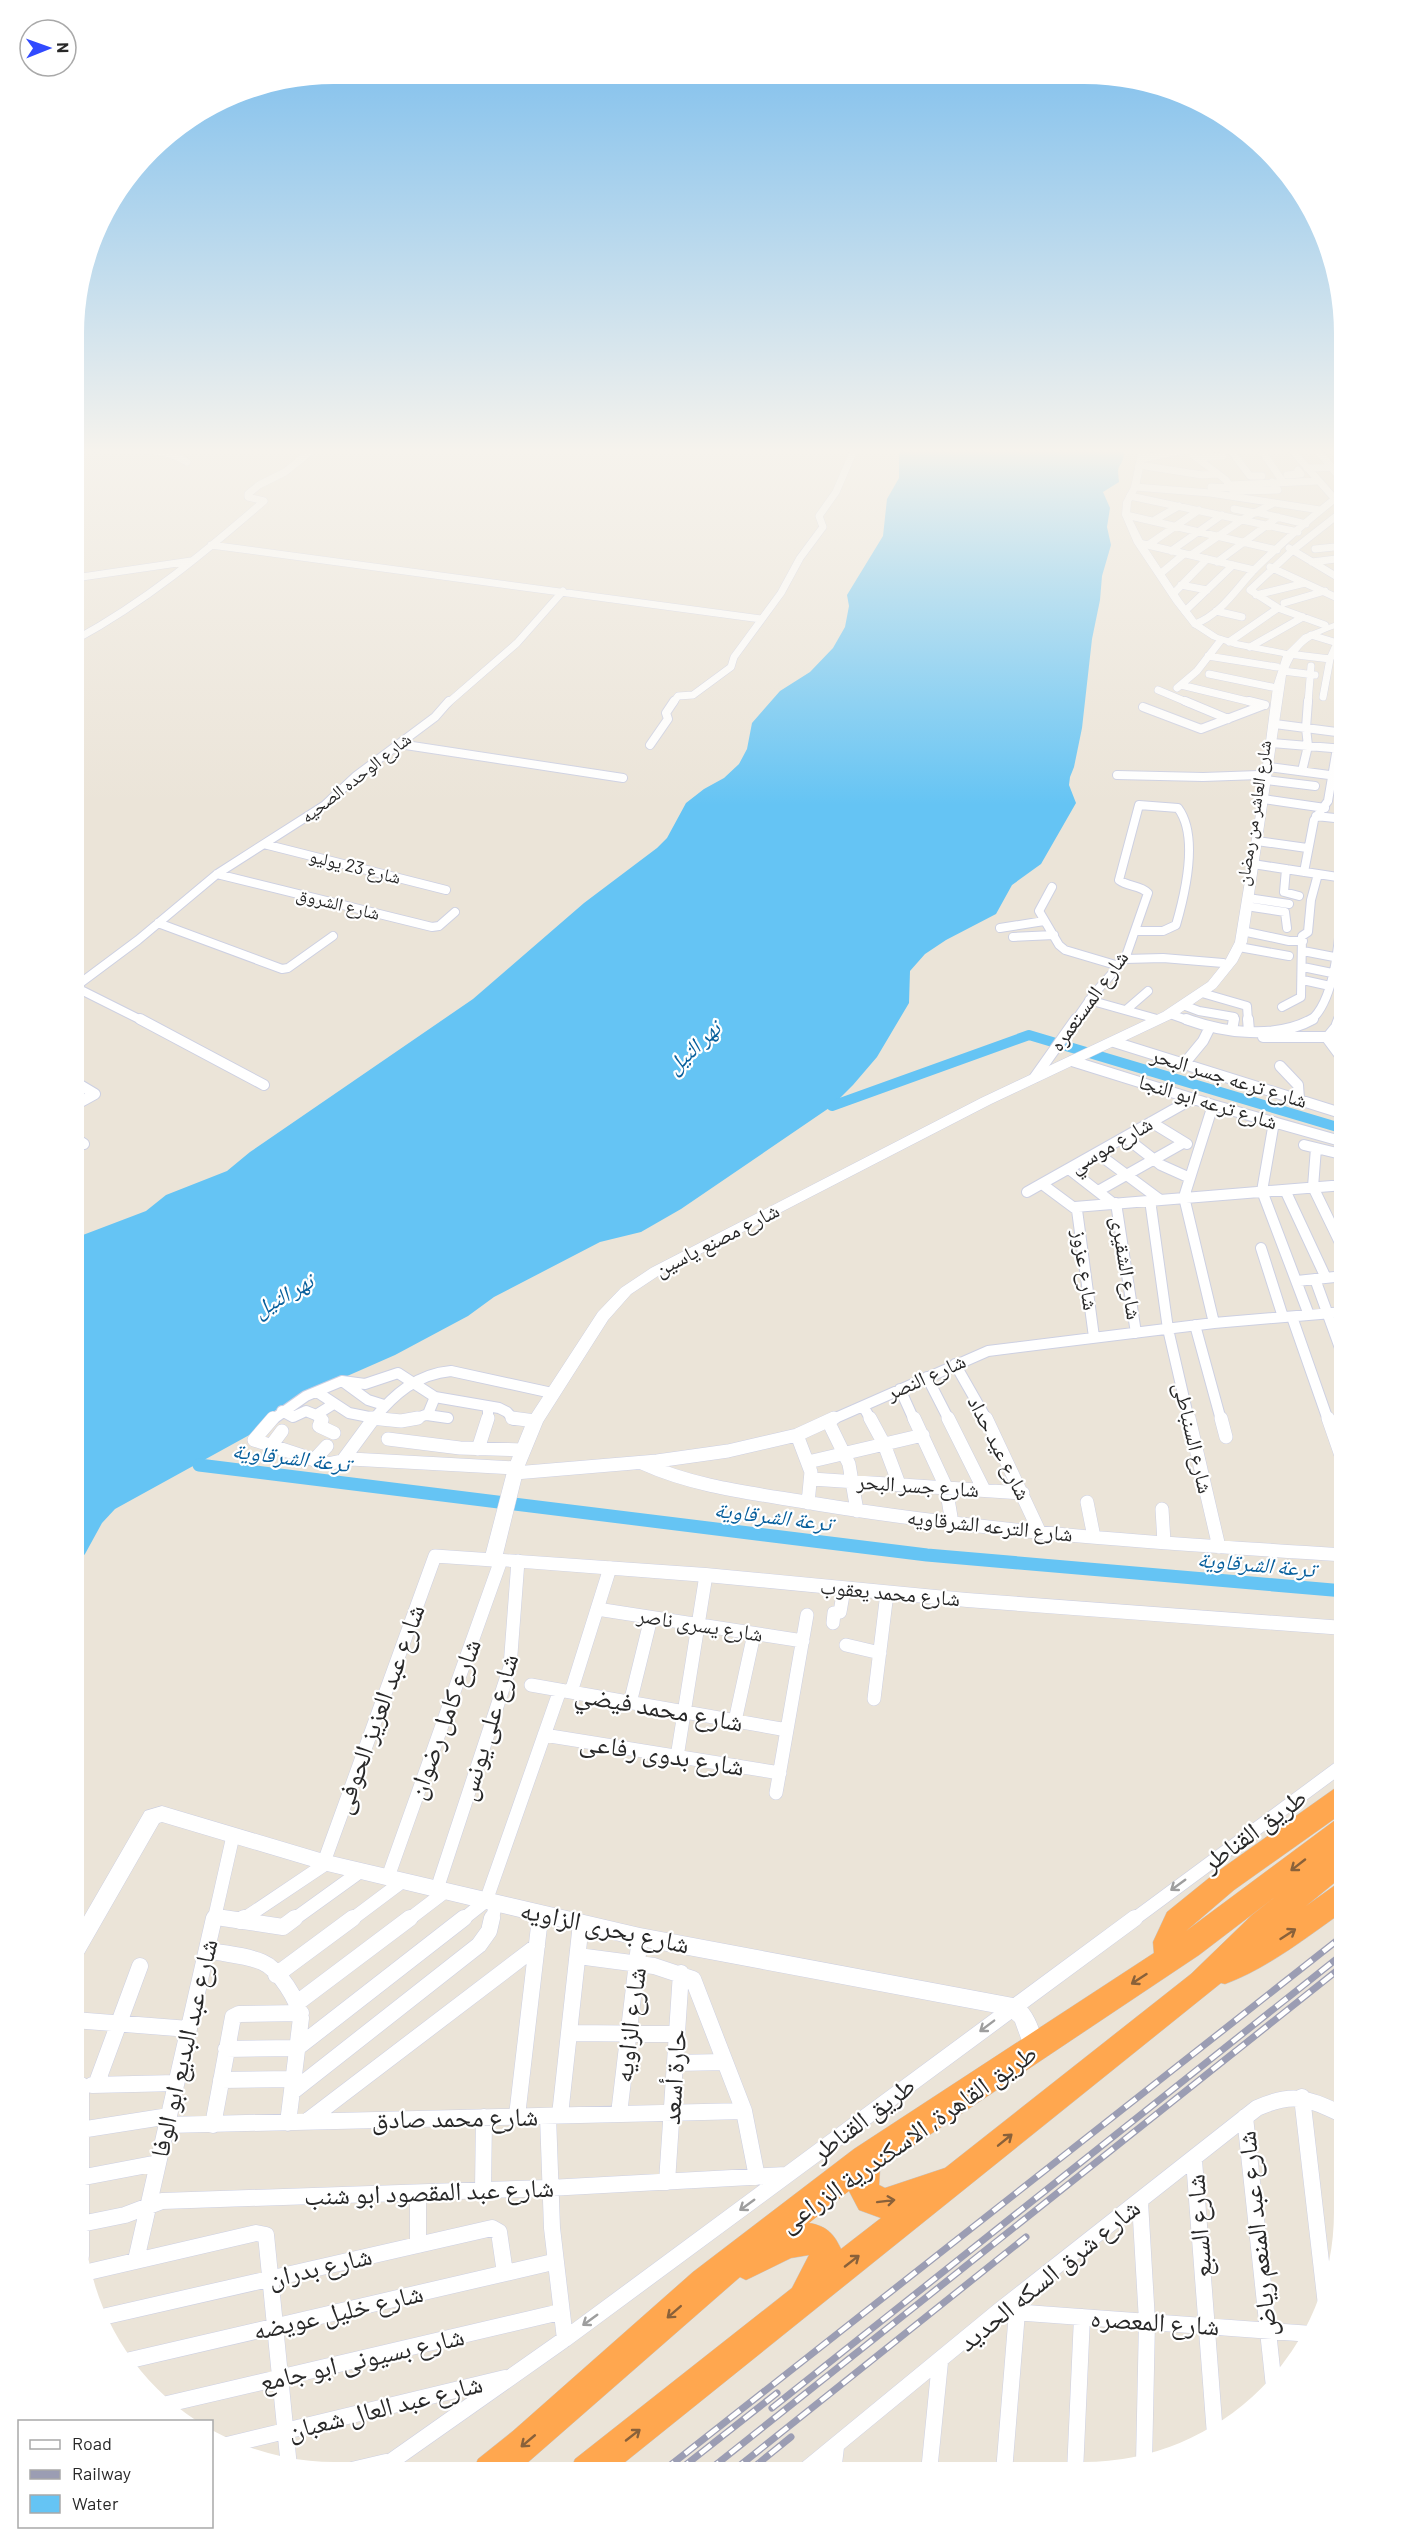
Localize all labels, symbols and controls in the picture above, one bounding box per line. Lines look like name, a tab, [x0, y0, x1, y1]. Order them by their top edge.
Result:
north arrow	[18, 18, 78, 78]
text: N	[54, 42, 73, 53]
street label: شارع الوحده الصحيه	[296, 727, 416, 828]
street label: شارع العاشر من رمضان	[1231, 738, 1276, 887]
street label: شارع 23 يوليو	[307, 844, 403, 889]
street label: شارع الشروق	[294, 882, 382, 925]
street label: شارع المستعمره	[1043, 945, 1134, 1056]
water label: نهر النيل	[660, 1012, 729, 1079]
street label: شارع ترعه جسر البحر	[1147, 1041, 1311, 1114]
street label: شارع ترعه ابو النجا	[1135, 1068, 1281, 1135]
street label: شارع موسي	[1064, 1110, 1159, 1182]
street label: شارع مصنع ياسين	[650, 1197, 784, 1283]
street label: شارع الشقيرى	[1105, 1214, 1148, 1322]
street label: شارع عزوز	[1066, 1227, 1105, 1312]
water label: نهر النيل	[248, 1265, 321, 1323]
street label: شارع النصر	[881, 1347, 970, 1406]
street label: شارع السنباطى	[1168, 1380, 1219, 1496]
street label: شارع عيد حداد	[962, 1391, 1037, 1504]
water label: ترعة الشرقاوية	[231, 1436, 356, 1478]
street label: شارع جسر البحر	[855, 1468, 980, 1503]
water label: ترعة الشرقاوية	[713, 1495, 838, 1537]
street label: شارع الترعه الشرقاويه	[906, 1503, 1074, 1548]
water label: ترعة الشرقاوية	[1196, 1545, 1320, 1582]
street label: شارع محمد يعقوب	[819, 1573, 961, 1612]
street label: شارع عبد العزيز الحوفى	[325, 1600, 432, 1818]
street label: شارع يسرى ناصر	[634, 1601, 765, 1648]
street label: شارع كامل رضوان	[399, 1634, 488, 1804]
street label: شارع على يونس	[450, 1649, 526, 1804]
street label: شارع محمد فيضي	[571, 1676, 746, 1743]
street label: شارع بدوى رفاعى	[577, 1724, 747, 1783]
street label: طريق القناطر	[1194, 1780, 1313, 1879]
one-way arrow	[1290, 1859, 1306, 1872]
one-way arrow	[1170, 1878, 1186, 1891]
street label: شارع بحرى الزاويه	[517, 1892, 693, 1961]
one-way arrow	[1279, 1928, 1296, 1940]
street label: شارع عبد البديع ابو الوفا	[142, 1935, 226, 2161]
street label: شارع الزاويه	[606, 1965, 653, 2084]
one-way arrow	[1132, 1973, 1148, 1985]
one-way arrow	[980, 2020, 996, 2032]
street label: حارة أسعد	[654, 2028, 691, 2126]
street label: طريق القاهرة, الاسكندرية الزراعى	[772, 2036, 1043, 2239]
street label: طريق القناطر	[803, 2069, 921, 2169]
street label: شارع محمد صادق	[371, 2100, 539, 2135]
street label: شارع عبد المنعم رياض	[1229, 2129, 1285, 2339]
one-way arrow	[996, 2134, 1012, 2147]
street label: شارع عبد المقصود ابو شنب	[303, 2171, 555, 2212]
street label: شارع السبع	[1178, 2173, 1220, 2279]
street label: شارع شرق السكه الحديد	[951, 2191, 1146, 2358]
one-way arrow	[876, 2195, 895, 2206]
one-way arrow	[739, 2198, 755, 2211]
street label: شارع بدران	[265, 2239, 375, 2294]
one-way arrow	[843, 2255, 859, 2268]
street label: شارع خليل عويضه	[250, 2276, 426, 2347]
street label: شارع المعصره	[1089, 2301, 1221, 2342]
one-way arrow	[667, 2305, 682, 2319]
one-way arrow	[582, 2314, 598, 2327]
street label: شارع بسيونى ابو جامع	[256, 2319, 468, 2399]
street label: شارع عبد العال شعبان	[284, 2366, 486, 2447]
legend	[18, 2420, 213, 2528]
one-way arrow	[625, 2428, 641, 2441]
text: Road	[72, 2432, 112, 2454]
one-way arrow	[521, 2434, 536, 2448]
text: Railway	[72, 2462, 131, 2484]
text: Water	[72, 2492, 119, 2514]

